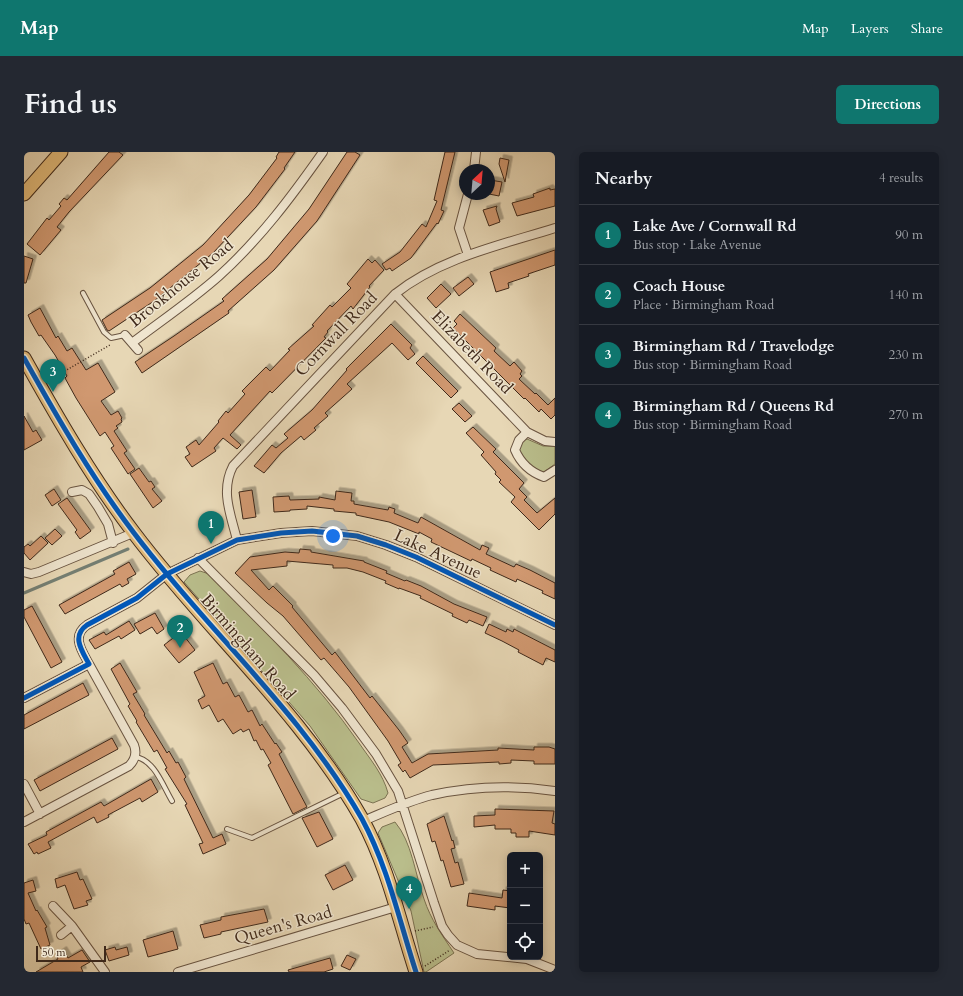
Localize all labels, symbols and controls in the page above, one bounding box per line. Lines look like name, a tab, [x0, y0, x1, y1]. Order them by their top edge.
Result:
text: Map	[20, 15, 59, 41]
text: Map	[802, 19, 829, 38]
text: Layers	[851, 19, 889, 38]
text: Share	[911, 19, 943, 38]
text: Find us	[24, 85, 117, 123]
button: Directions	[836, 85, 939, 124]
north arrow	[459, 164, 495, 200]
text: Nearby	[595, 167, 652, 190]
text: 4 results	[879, 169, 923, 187]
text: Lake Ave / Cornwall Rd	[633, 216, 796, 236]
text: 1	[605, 226, 611, 244]
text: 90 m	[895, 226, 923, 244]
street label: Brookhouse Road	[124, 234, 238, 332]
text: Bus stop · Lake Avenue	[633, 236, 761, 254]
text: Coach House	[633, 276, 725, 296]
text: 2	[605, 286, 611, 304]
text: 140 m	[889, 286, 923, 304]
street label: Cornwall Road	[290, 287, 382, 381]
text: Place · Birmingham Road	[633, 296, 774, 314]
street label: Elizabeth Road	[426, 305, 518, 399]
text: Birmingham Rd / Travelodge	[633, 336, 835, 356]
text: 3	[605, 346, 611, 364]
text: 230 m	[889, 346, 923, 364]
text: Bus stop · Birmingham Road	[633, 356, 792, 374]
pin: 3	[40, 359, 66, 392]
text: Birmingham Rd / Queens Rd	[633, 396, 834, 416]
text: 4	[605, 406, 611, 424]
text: 270 m	[889, 406, 923, 424]
text: Bus stop · Birmingham Road	[633, 416, 792, 434]
pin: 1	[198, 511, 224, 544]
street label: Lake Avenue	[390, 524, 486, 584]
your location	[323, 526, 343, 546]
street label: Birmingham Road	[195, 589, 301, 705]
pin: 2	[167, 615, 193, 648]
map controls	[507, 852, 543, 960]
button: +	[507, 852, 543, 888]
pin: 4	[396, 876, 422, 909]
button: −	[507, 888, 543, 924]
street label: Queen's Road	[231, 900, 335, 950]
button: locate	[507, 924, 543, 960]
scale bar	[36, 944, 106, 963]
text: 50 m	[42, 945, 66, 960]

